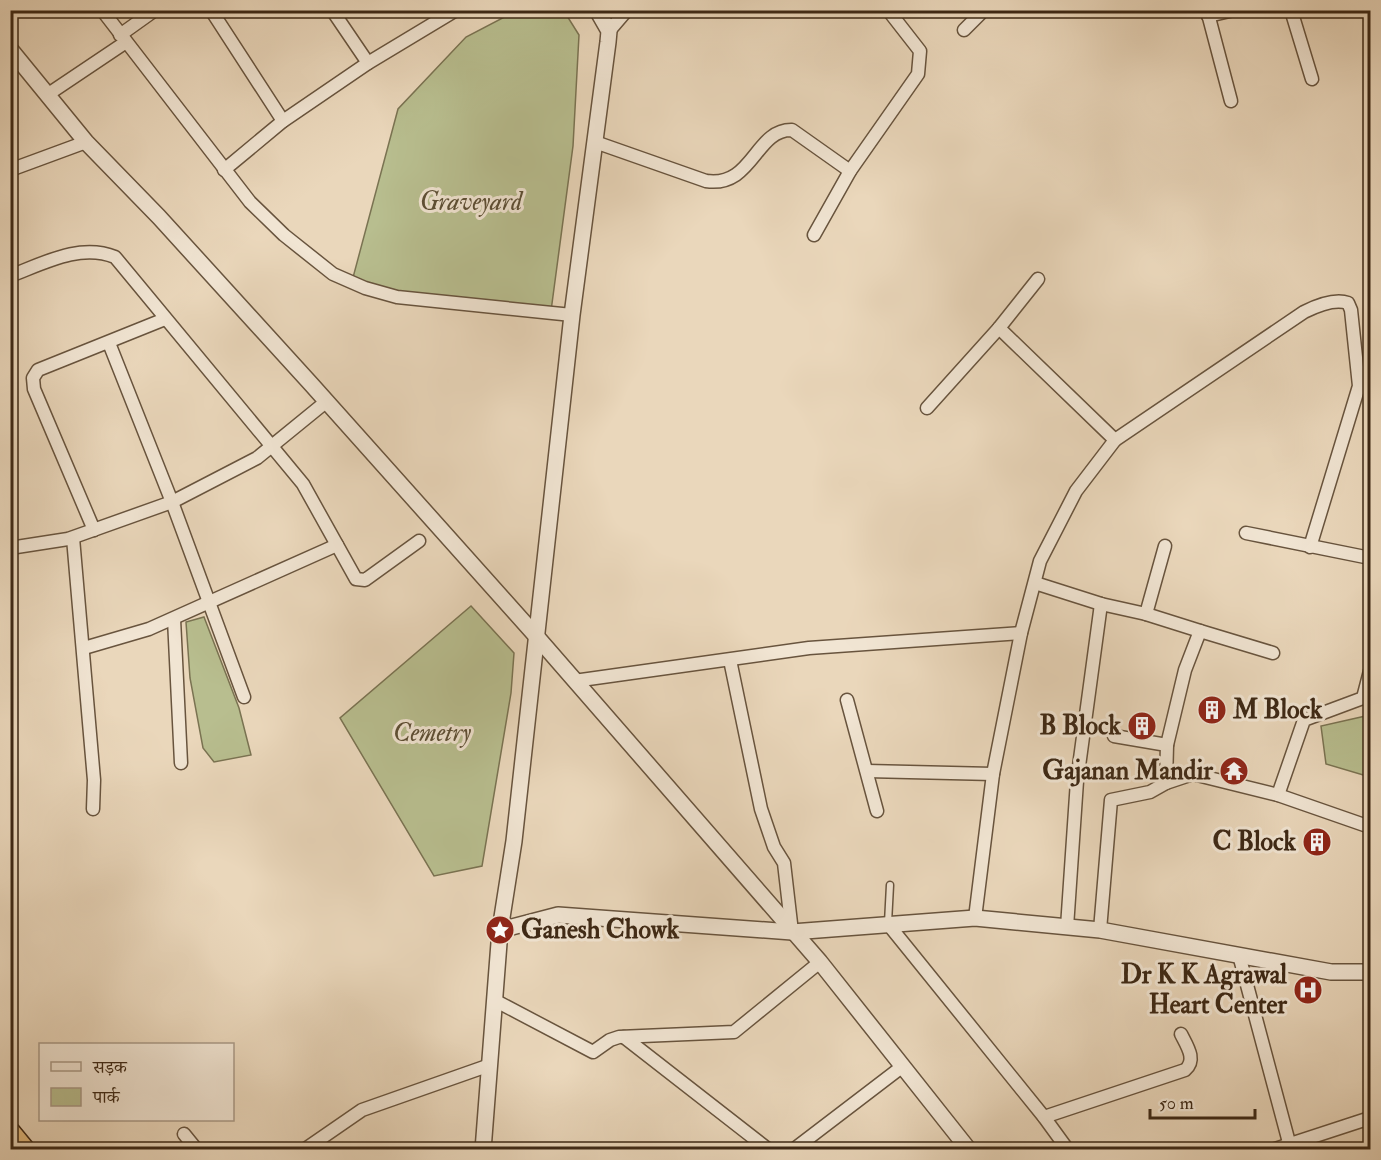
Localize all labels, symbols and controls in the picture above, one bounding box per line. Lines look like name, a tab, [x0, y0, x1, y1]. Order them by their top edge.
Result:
park label: Graveyard	[420, 186, 524, 218]
building icon: M Block	[1196, 694, 1228, 726]
place label: M Block	[1232, 694, 1323, 726]
place label: B Block	[1040, 710, 1122, 742]
building icon: B Block	[1126, 710, 1158, 742]
park label: Cemetry	[393, 717, 471, 749]
place label: Gajanan Mandir	[1042, 755, 1213, 787]
temple icon: Gajanan Mandir	[1218, 755, 1250, 787]
place label: C Block	[1213, 826, 1297, 858]
building icon: C Block	[1301, 826, 1333, 858]
place icon: Ganesh Chowk	[484, 914, 516, 946]
place label: Ganesh Chowk	[521, 914, 680, 946]
place label: Dr K K Agrawal Heart Center	[1121, 959, 1287, 1021]
hospital icon: Dr K K Agrawal Heart Center	[1292, 974, 1324, 1006]
legend	[39, 1043, 234, 1121]
text: सड़क	[92, 1056, 128, 1079]
scale bar	[1150, 1082, 1255, 1120]
text: पार्क	[92, 1086, 121, 1109]
text: 50 m	[1159, 1092, 1194, 1115]

